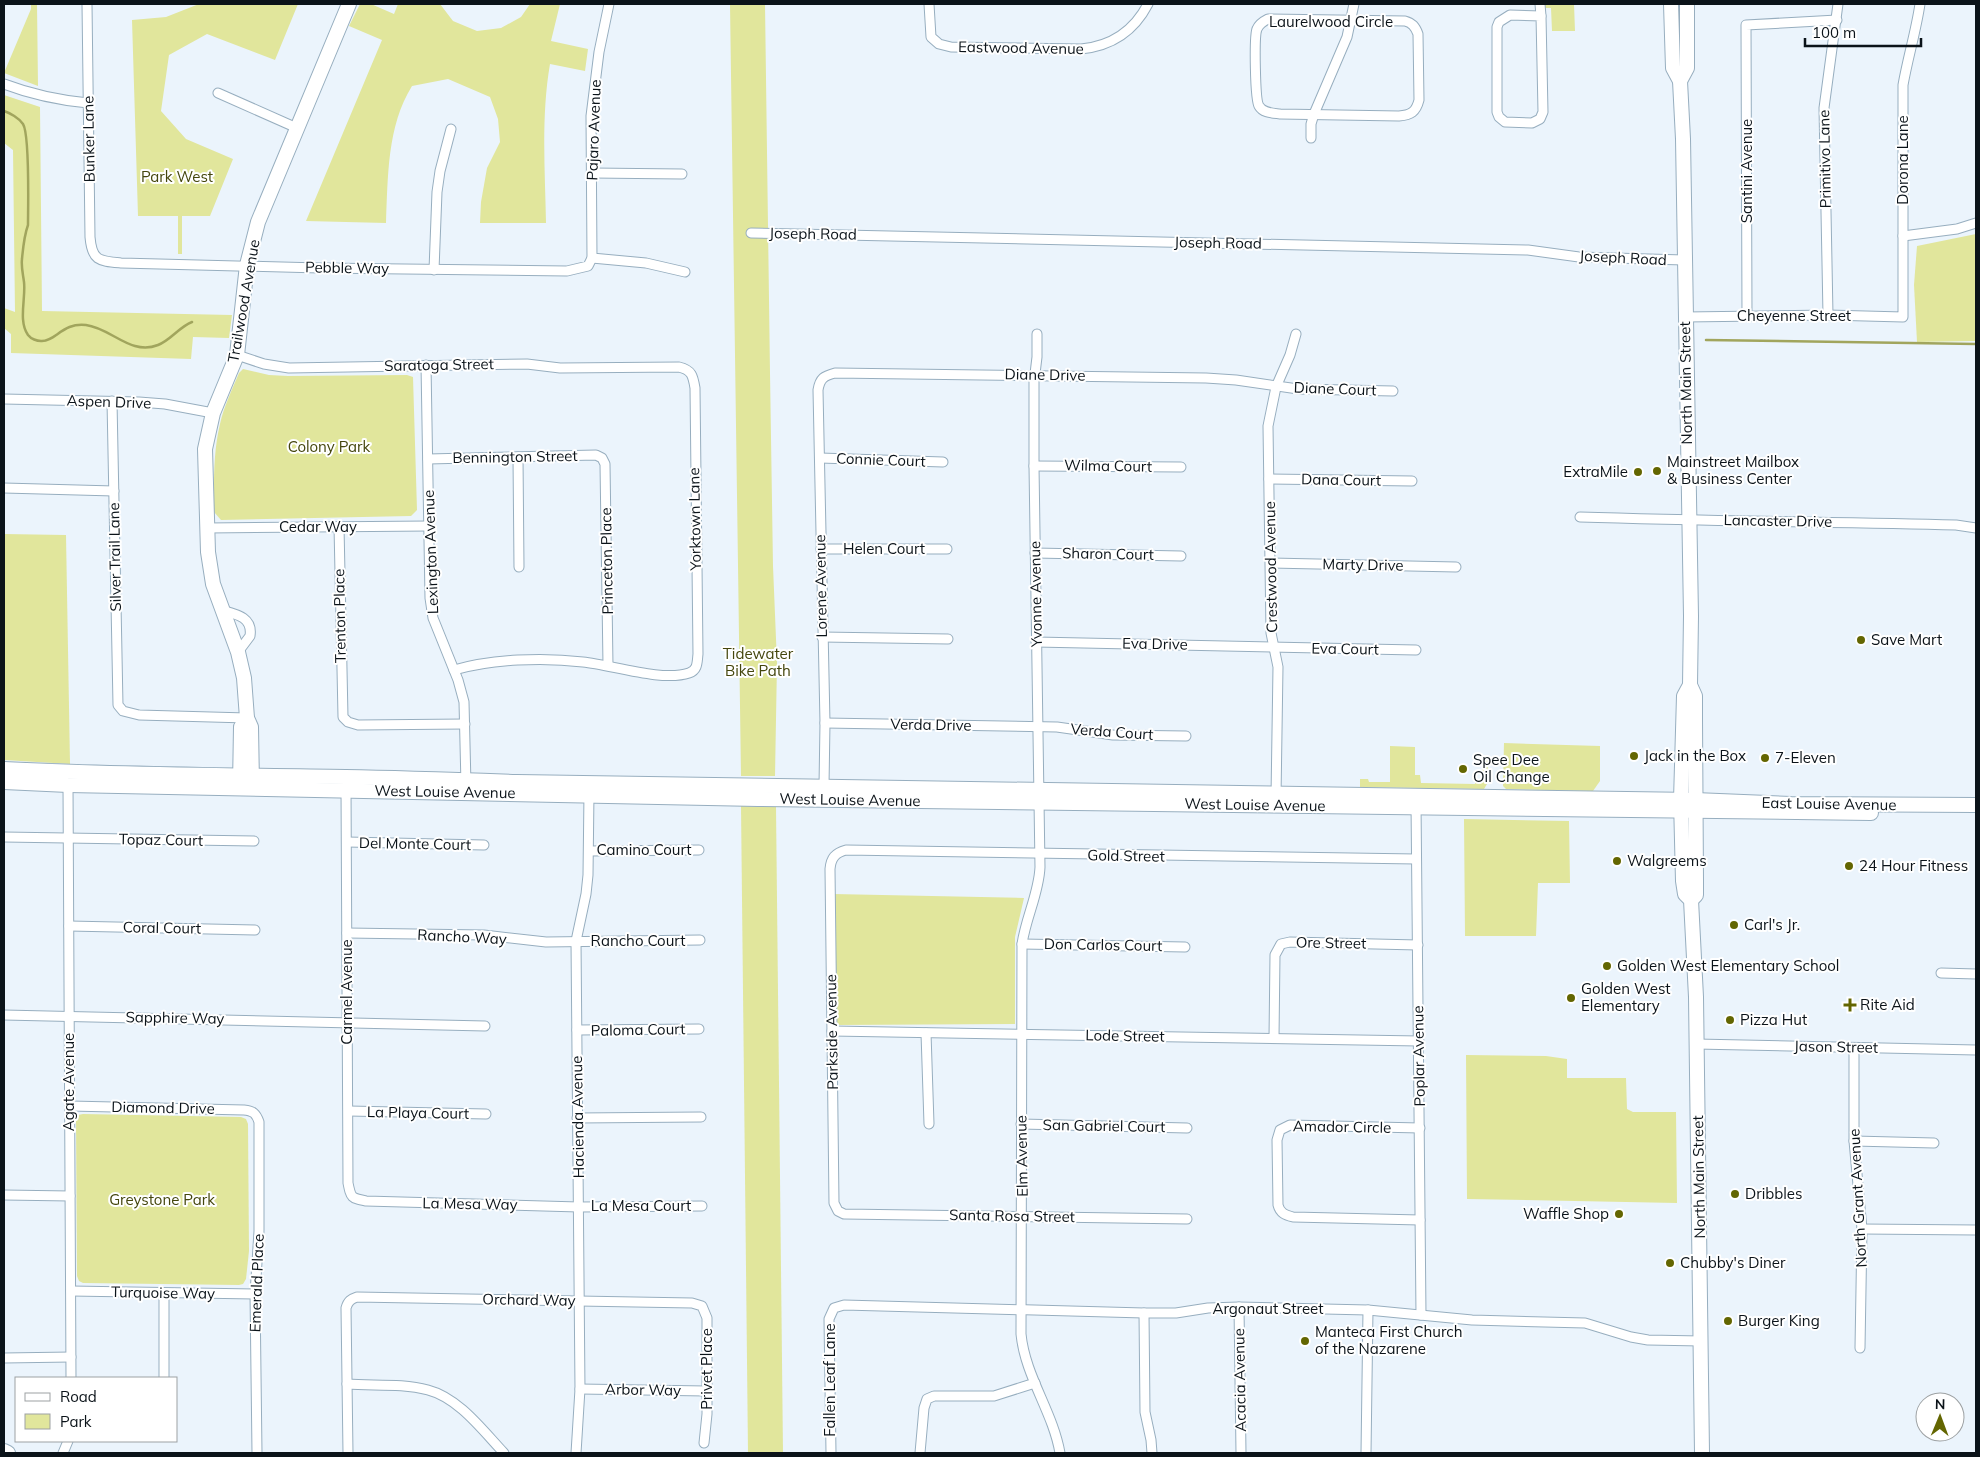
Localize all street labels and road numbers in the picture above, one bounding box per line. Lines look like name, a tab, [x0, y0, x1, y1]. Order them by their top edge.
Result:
street label: Laurelwood Circle	[1269, 12, 1393, 31]
street label: Eastwood Avenue	[958, 37, 1084, 58]
street label: Pajaro Avenue	[582, 79, 605, 181]
street label: Bunker Lane	[78, 95, 99, 183]
street label: Primitivo Lane	[1814, 110, 1835, 208]
street label: Dorona Lane	[1893, 115, 1912, 205]
street label: Santini Avenue	[1737, 119, 1756, 223]
street label: Joseph Road	[769, 223, 857, 244]
street label: Joseph Road	[1174, 232, 1262, 253]
street label: Trailwood Avenue	[223, 238, 264, 364]
street label: Joseph Road	[1579, 246, 1667, 269]
street label: Pebble Way	[305, 257, 389, 278]
street label: Cheyenne Street	[1737, 306, 1851, 325]
street label: North Main Street	[1675, 321, 1696, 445]
street label: Saratoga Street	[384, 354, 494, 375]
street label: Diane Drive	[1004, 364, 1086, 385]
street label: Diane Court	[1293, 378, 1377, 399]
street label: Aspen Drive	[66, 391, 152, 412]
street label: Bennington Street	[452, 446, 578, 467]
street label: Connie Court	[836, 448, 926, 471]
street label: Wilma Court	[1064, 455, 1152, 476]
street label: Yorktown Lane	[684, 467, 705, 572]
street label: Dana Court	[1301, 469, 1381, 490]
street label: Lexington Avenue	[419, 490, 442, 614]
street label: Crestwood Avenue	[1260, 501, 1281, 633]
street label: Silver Trail Lane	[104, 502, 125, 612]
street label: Princeton Place	[596, 507, 617, 615]
street label: Lancaster Drive	[1724, 510, 1832, 531]
street label: Cedar Way	[279, 517, 357, 536]
street label: Lorene Avenue	[810, 534, 831, 638]
street label: Helen Court	[843, 539, 925, 558]
street label: Yvonne Avenue	[1025, 541, 1046, 648]
street label: Sharon Court	[1062, 543, 1154, 564]
street label: Marty Drive	[1322, 554, 1404, 575]
street label: Trenton Place	[329, 569, 350, 663]
street label: Eva Drive	[1122, 633, 1188, 654]
street label: Eva Court	[1311, 638, 1379, 659]
street label: Verda Drive	[890, 714, 972, 735]
street label: Verda Court	[1070, 719, 1154, 744]
street label: West Louise Avenue	[374, 781, 516, 802]
street label: West Louise Avenue	[779, 789, 921, 810]
street label: East Louise Avenue	[1761, 793, 1897, 814]
street label: West Louise Avenue	[1184, 794, 1326, 815]
street label: Topaz Court	[119, 829, 203, 850]
street label: Del Monte Court	[359, 833, 471, 854]
street label: Camino Court	[596, 840, 692, 859]
street label: Gold Street	[1087, 845, 1165, 866]
street label: Coral Court	[123, 917, 201, 938]
street label: Rancho Way	[417, 925, 507, 948]
street label: Rancho Court	[591, 931, 685, 950]
street label: Ore Street	[1296, 932, 1366, 953]
street label: Don Carlos Court	[1044, 934, 1162, 955]
street label: Carmel Avenue	[337, 939, 356, 1045]
street label: Parkside Avenue	[821, 974, 842, 1090]
street label: Poplar Avenue	[1408, 1005, 1429, 1107]
street label: Sapphire Way	[125, 1007, 225, 1028]
street label: Paloma Court	[590, 1019, 685, 1040]
street label: Lode Street	[1085, 1025, 1165, 1046]
street label: Agate Avenue	[59, 1033, 78, 1131]
street label: Jason Street	[1794, 1036, 1878, 1057]
street label: Hacienda Avenue	[567, 1056, 588, 1178]
street label: Diamond Drive	[111, 1097, 215, 1118]
street label: La Playa Court	[367, 1102, 469, 1123]
street label: Elm Avenue	[1011, 1115, 1032, 1197]
street label: San Gabriel Court	[1042, 1115, 1166, 1136]
street label: North Main Street	[1688, 1115, 1709, 1239]
street label: Amador Circle	[1293, 1116, 1391, 1137]
street label: North Grant Avenue	[1844, 1128, 1871, 1268]
street label: La Mesa Way	[422, 1193, 518, 1214]
street label: La Mesa Court	[591, 1196, 691, 1215]
street label: Santa Rosa Street	[949, 1205, 1075, 1226]
street label: Emerald Place	[245, 1233, 268, 1333]
street label: Turquoise Way	[111, 1282, 215, 1303]
street label: Orchard Way	[482, 1289, 576, 1310]
street label: Argonaut Street	[1212, 1299, 1324, 1318]
street label: Fallen Leaf Lane	[820, 1323, 839, 1437]
street label: Privet Place	[697, 1328, 716, 1410]
street label: Acacia Avenue	[1229, 1328, 1250, 1432]
street label: Arbor Way	[605, 1379, 681, 1400]

